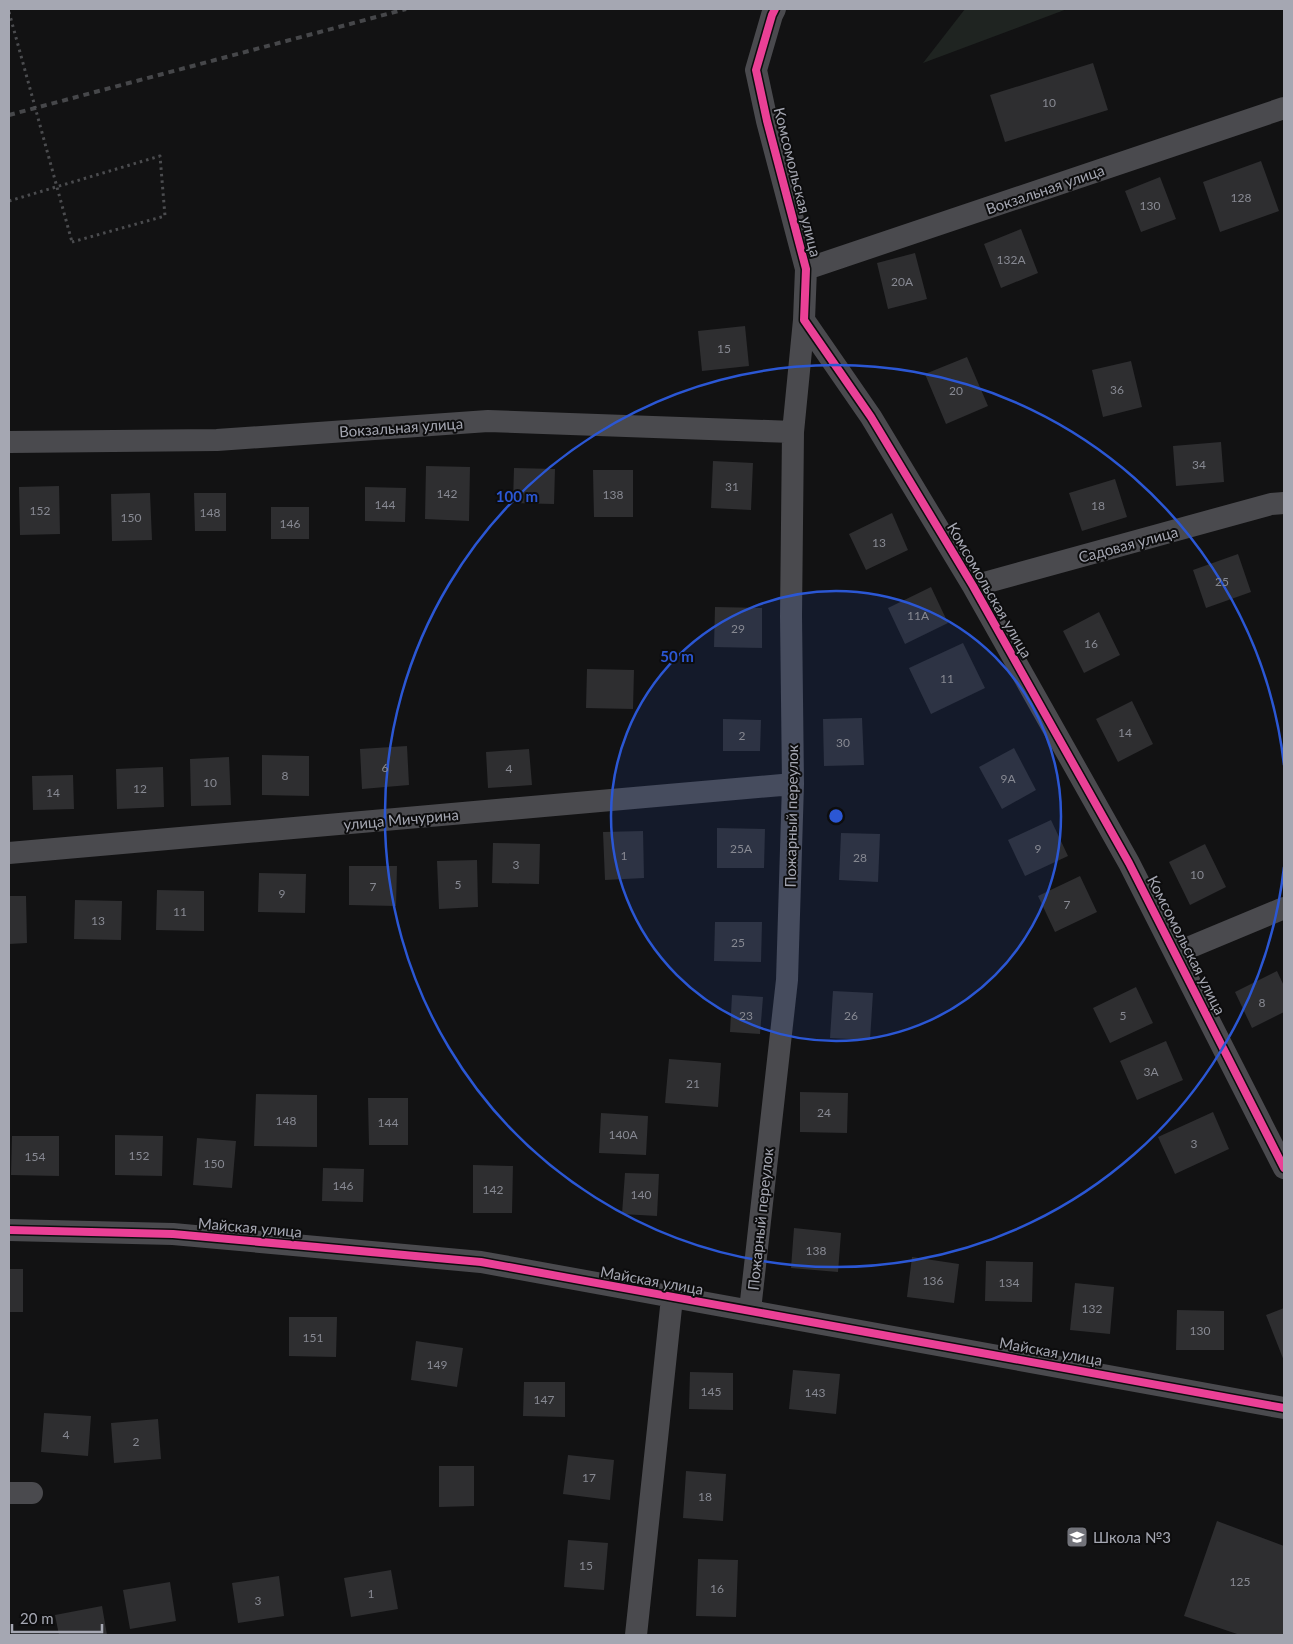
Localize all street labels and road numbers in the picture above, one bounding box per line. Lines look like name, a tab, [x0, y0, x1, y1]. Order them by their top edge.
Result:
street label: Комсомольская улица	[771, 105, 825, 259]
street label: Вокзальная улица	[983, 160, 1107, 218]
street label: Вокзальная улица	[338, 414, 464, 440]
street label: Комсомольская улица	[944, 519, 1036, 661]
street label: Садовая улица	[1076, 522, 1180, 566]
street label: Пожарный переулок	[781, 744, 801, 888]
street label: улица Мичурина	[343, 805, 459, 833]
street label: Комсомольская улица	[1144, 873, 1230, 1017]
street label: Пожарный переулок	[744, 1147, 776, 1291]
street label: Майская улица	[197, 1213, 303, 1241]
street label: Майская улица	[599, 1262, 705, 1298]
street label: Майская улица	[998, 1333, 1104, 1369]

